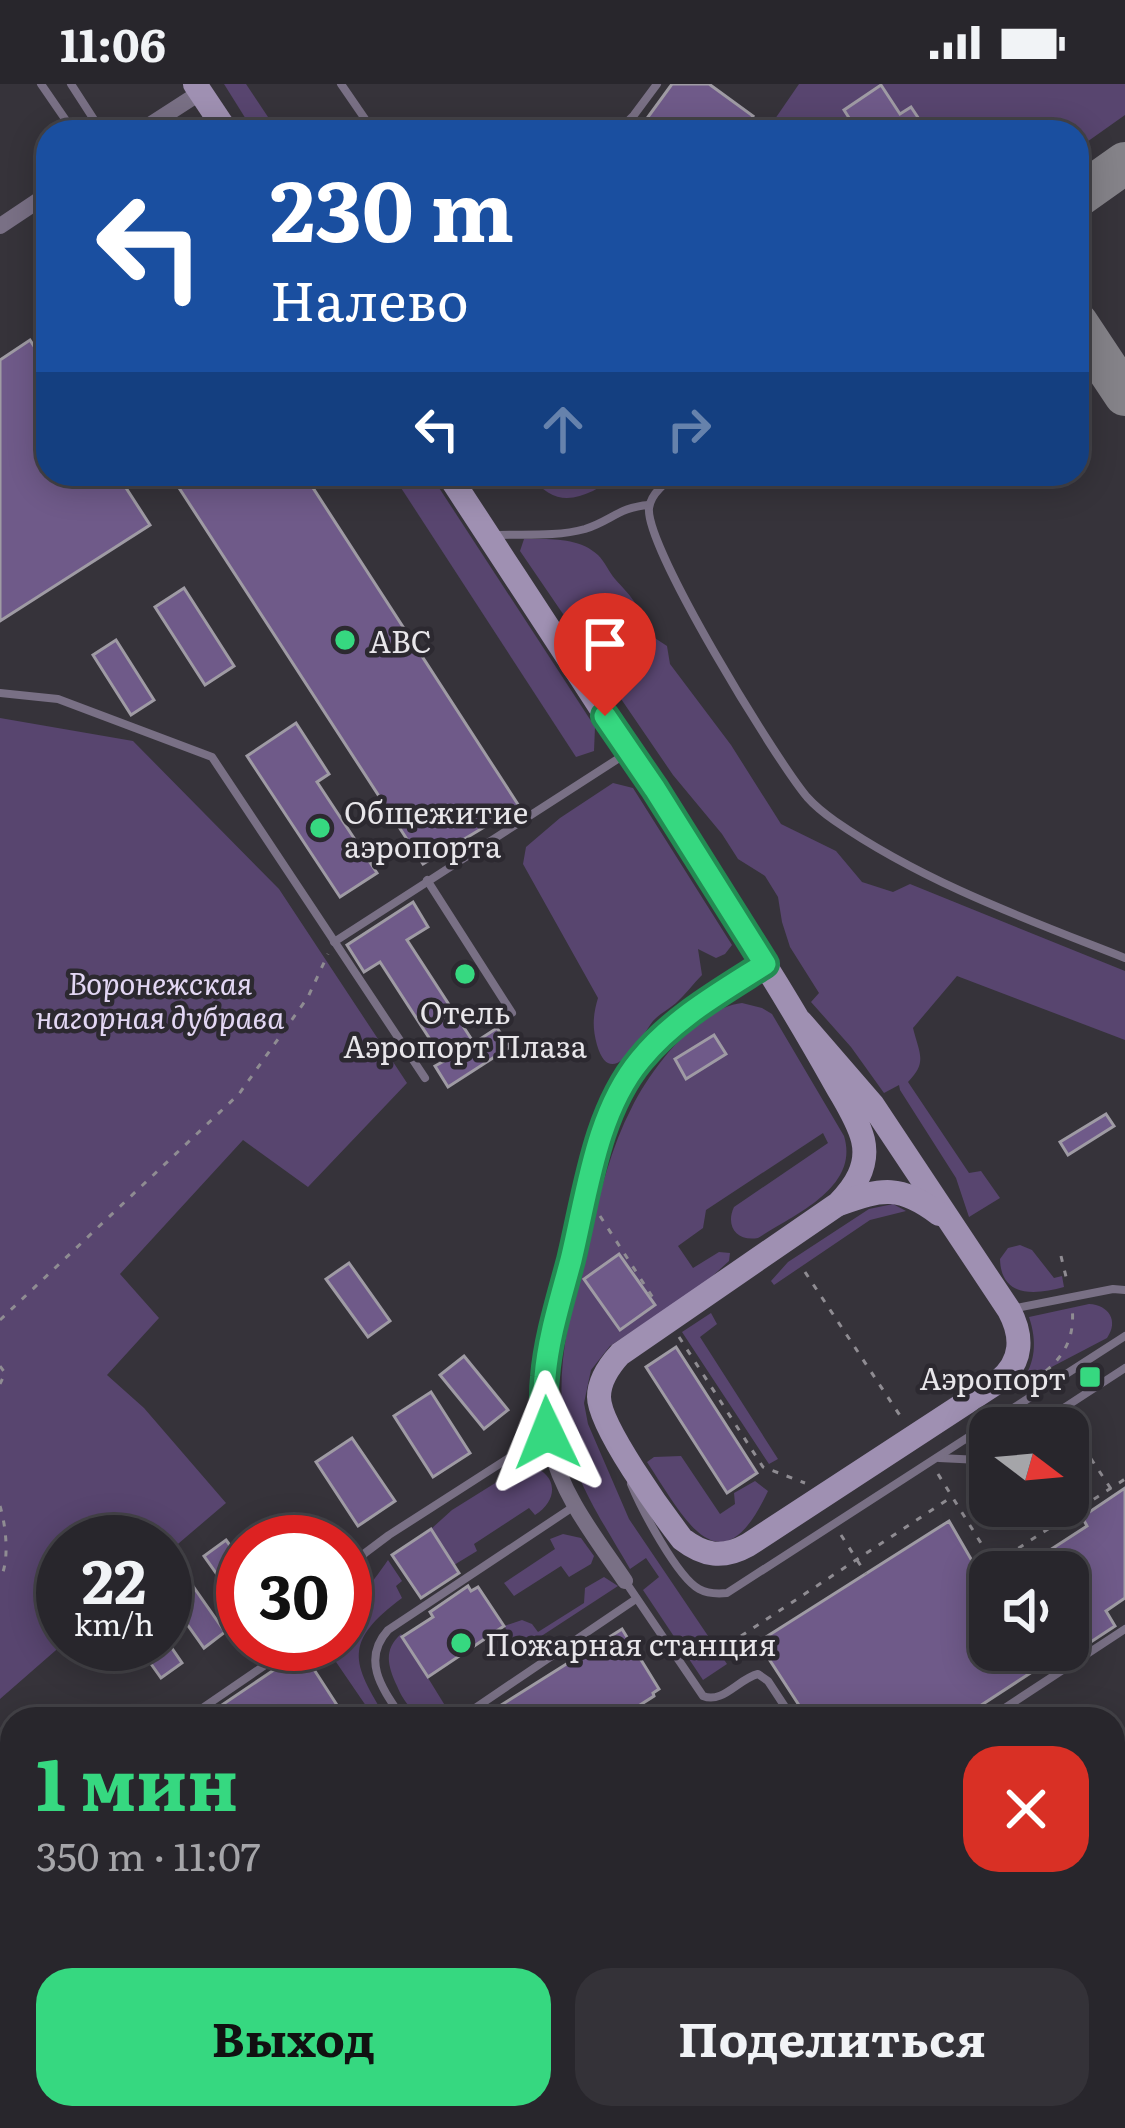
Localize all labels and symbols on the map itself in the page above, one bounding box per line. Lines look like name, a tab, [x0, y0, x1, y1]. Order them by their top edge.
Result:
pin	[554, 593, 656, 716]
place label: ABC	[369, 618, 432, 662]
marker: ABC	[332, 627, 358, 653]
place label: Общежитие аэропорта	[344, 789, 528, 867]
marker: Общежитие аэропорта	[307, 815, 333, 841]
park label: Воронежская нагорная дубрава	[36, 960, 284, 1038]
marker: Отель Аэропорт Плаза	[452, 961, 478, 987]
place label: Отель Аэропорт Плаза	[343, 989, 588, 1067]
place label: Аэропорт	[919, 1355, 1066, 1399]
marker: Аэропорт	[1077, 1364, 1103, 1390]
position arrow	[484, 1370, 610, 1496]
north arrow	[969, 1407, 1089, 1527]
speed limit sign: 30	[216, 1515, 372, 1671]
place label: Пожарная станция	[485, 1621, 777, 1665]
marker: Пожарная станция	[448, 1630, 474, 1656]

